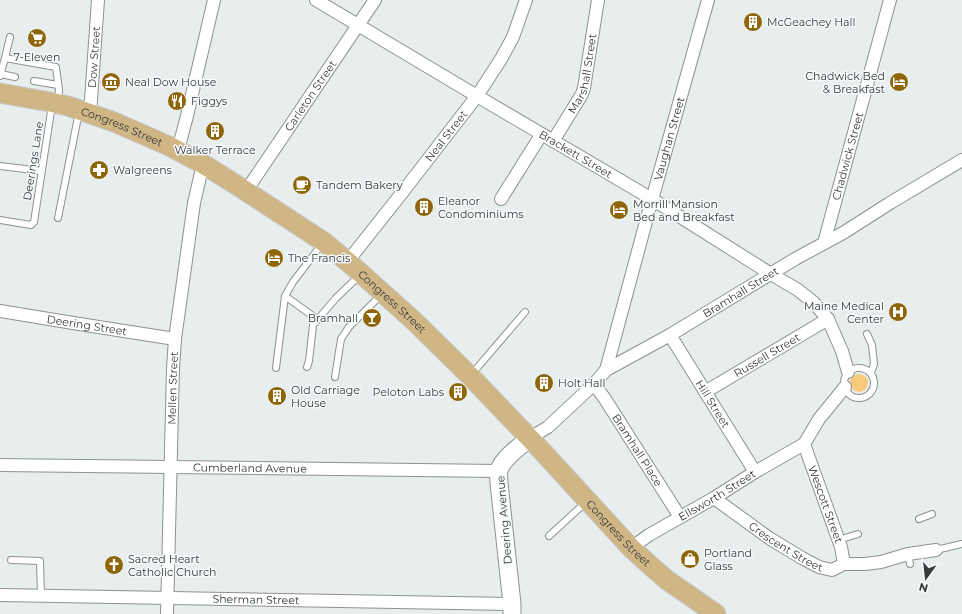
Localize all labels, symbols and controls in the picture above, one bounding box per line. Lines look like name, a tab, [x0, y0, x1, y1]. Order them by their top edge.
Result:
building icon: McGeachey Hall	[742, 11, 764, 33]
place label: McGeachey Hall	[767, 15, 855, 29]
street label: Dow Street	[85, 25, 103, 88]
supermarket icon: 7-Eleven	[26, 27, 48, 49]
street label: Marshall Street	[565, 32, 600, 116]
place label: 7-Eleven	[14, 50, 60, 64]
street label: Carleton Street	[281, 57, 340, 134]
place label: Chadwick Bed & Breakfast	[805, 69, 886, 96]
museum icon: Neal Dow House	[100, 71, 122, 93]
hotel icon: Chadwick Bed & Breakfast	[888, 71, 910, 93]
place label: Neal Dow House	[125, 75, 217, 89]
restaurant icon: Figgys	[166, 90, 188, 112]
place label: Figgys	[191, 94, 228, 108]
street label: Vaughan Street	[651, 95, 688, 182]
street label: Congress Street	[79, 104, 166, 150]
street label: Neal Street	[422, 107, 471, 164]
street label: Chadwick Street	[829, 110, 866, 202]
street label: Deerings Lane	[20, 120, 46, 202]
building icon: Walker Terrace	[204, 120, 226, 142]
street label: Brackett Street	[536, 127, 615, 181]
place label: Walker Terrace	[174, 143, 256, 157]
pharmacy icon: Walgreens	[88, 159, 110, 181]
place label: Walgreens	[113, 163, 173, 177]
cafe icon: Tandem Bakery	[291, 174, 313, 196]
place label: Tandem Bakery	[316, 178, 403, 192]
place label: Eleanor Condominiums	[438, 194, 524, 221]
building icon: Eleanor Condominiums	[413, 196, 435, 218]
place label: Morrill Mansion Bed and Breakfast	[633, 197, 735, 224]
hotel icon: Morrill Mansion Bed and Breakfast	[608, 199, 630, 221]
hotel icon: The Francis	[263, 247, 285, 269]
place label: The Francis	[288, 251, 351, 265]
street label: Bramhall Street	[700, 263, 782, 321]
street label: Congress Street	[355, 267, 430, 337]
place label: Maine Medical Center	[804, 299, 884, 326]
hospital icon: Maine Medical Center	[887, 301, 909, 323]
bar icon: Bramhall	[361, 307, 383, 329]
place label: Bramhall	[308, 311, 358, 325]
street label: Deering Street	[46, 312, 128, 338]
street label: Russell Street	[731, 330, 803, 380]
street label: Mellen Street	[165, 350, 181, 425]
building icon: Holt Hall	[533, 372, 555, 394]
place label: Holt Hall	[558, 376, 605, 390]
street label: Hill Street	[693, 377, 733, 431]
building icon: Peloton Labs	[447, 381, 469, 403]
place label: Old Carriage House	[291, 383, 360, 410]
building icon: Old Carriage House	[266, 385, 288, 407]
place label: Peloton Labs	[372, 385, 445, 399]
street label: Bramhall Place	[609, 411, 666, 489]
street label: Cumberland Avenue	[193, 460, 307, 476]
street label: Wescott Street	[805, 463, 846, 546]
street label: Ellsworth Street	[676, 466, 759, 524]
street label: Deering Avenue	[493, 475, 515, 565]
street label: Congress Street	[583, 497, 654, 570]
street label: Crescent Street	[746, 519, 825, 575]
place label: Portland Glass	[704, 546, 752, 573]
shop icon: Portland Glass	[679, 548, 701, 570]
place label: Sacred Heart Catholic Church	[128, 552, 216, 579]
church icon: Sacred Heart Catholic Church	[103, 554, 125, 576]
north arrow	[906, 558, 946, 598]
text: N	[917, 580, 930, 596]
street label: Sherman Street	[212, 592, 300, 607]

